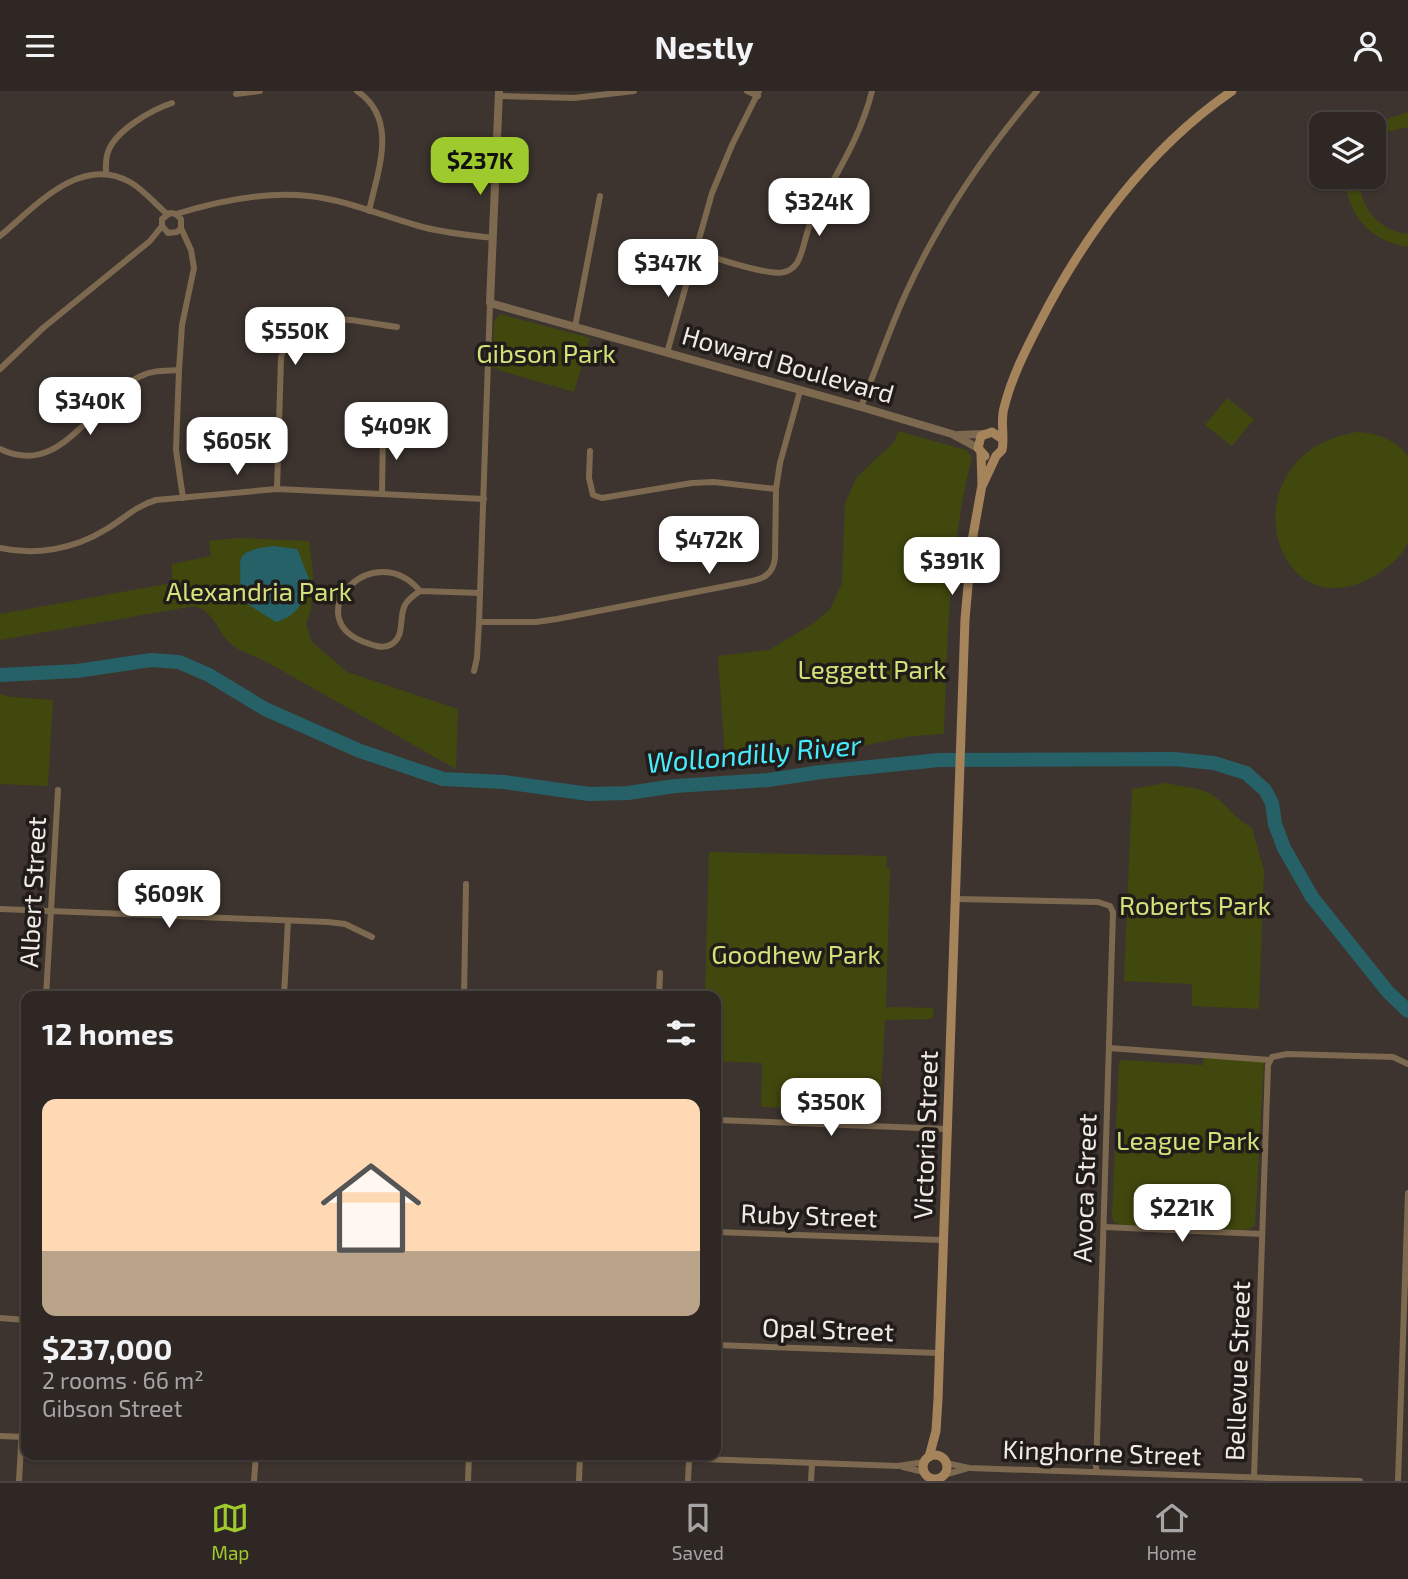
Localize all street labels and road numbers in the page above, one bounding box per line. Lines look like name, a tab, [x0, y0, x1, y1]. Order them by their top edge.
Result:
street label: Howard Boulevard	[679, 318, 898, 409]
street label: Albert Street	[12, 816, 51, 968]
street label: Victoria Street	[906, 1050, 943, 1220]
street label: Avoca Street	[1065, 1113, 1102, 1263]
street label: Ruby Street	[740, 1197, 878, 1232]
street label: Bellevue Street	[1218, 1280, 1255, 1461]
street label: Opal Street	[762, 1311, 895, 1346]
street label: Kinghorne Street	[1002, 1433, 1202, 1470]

